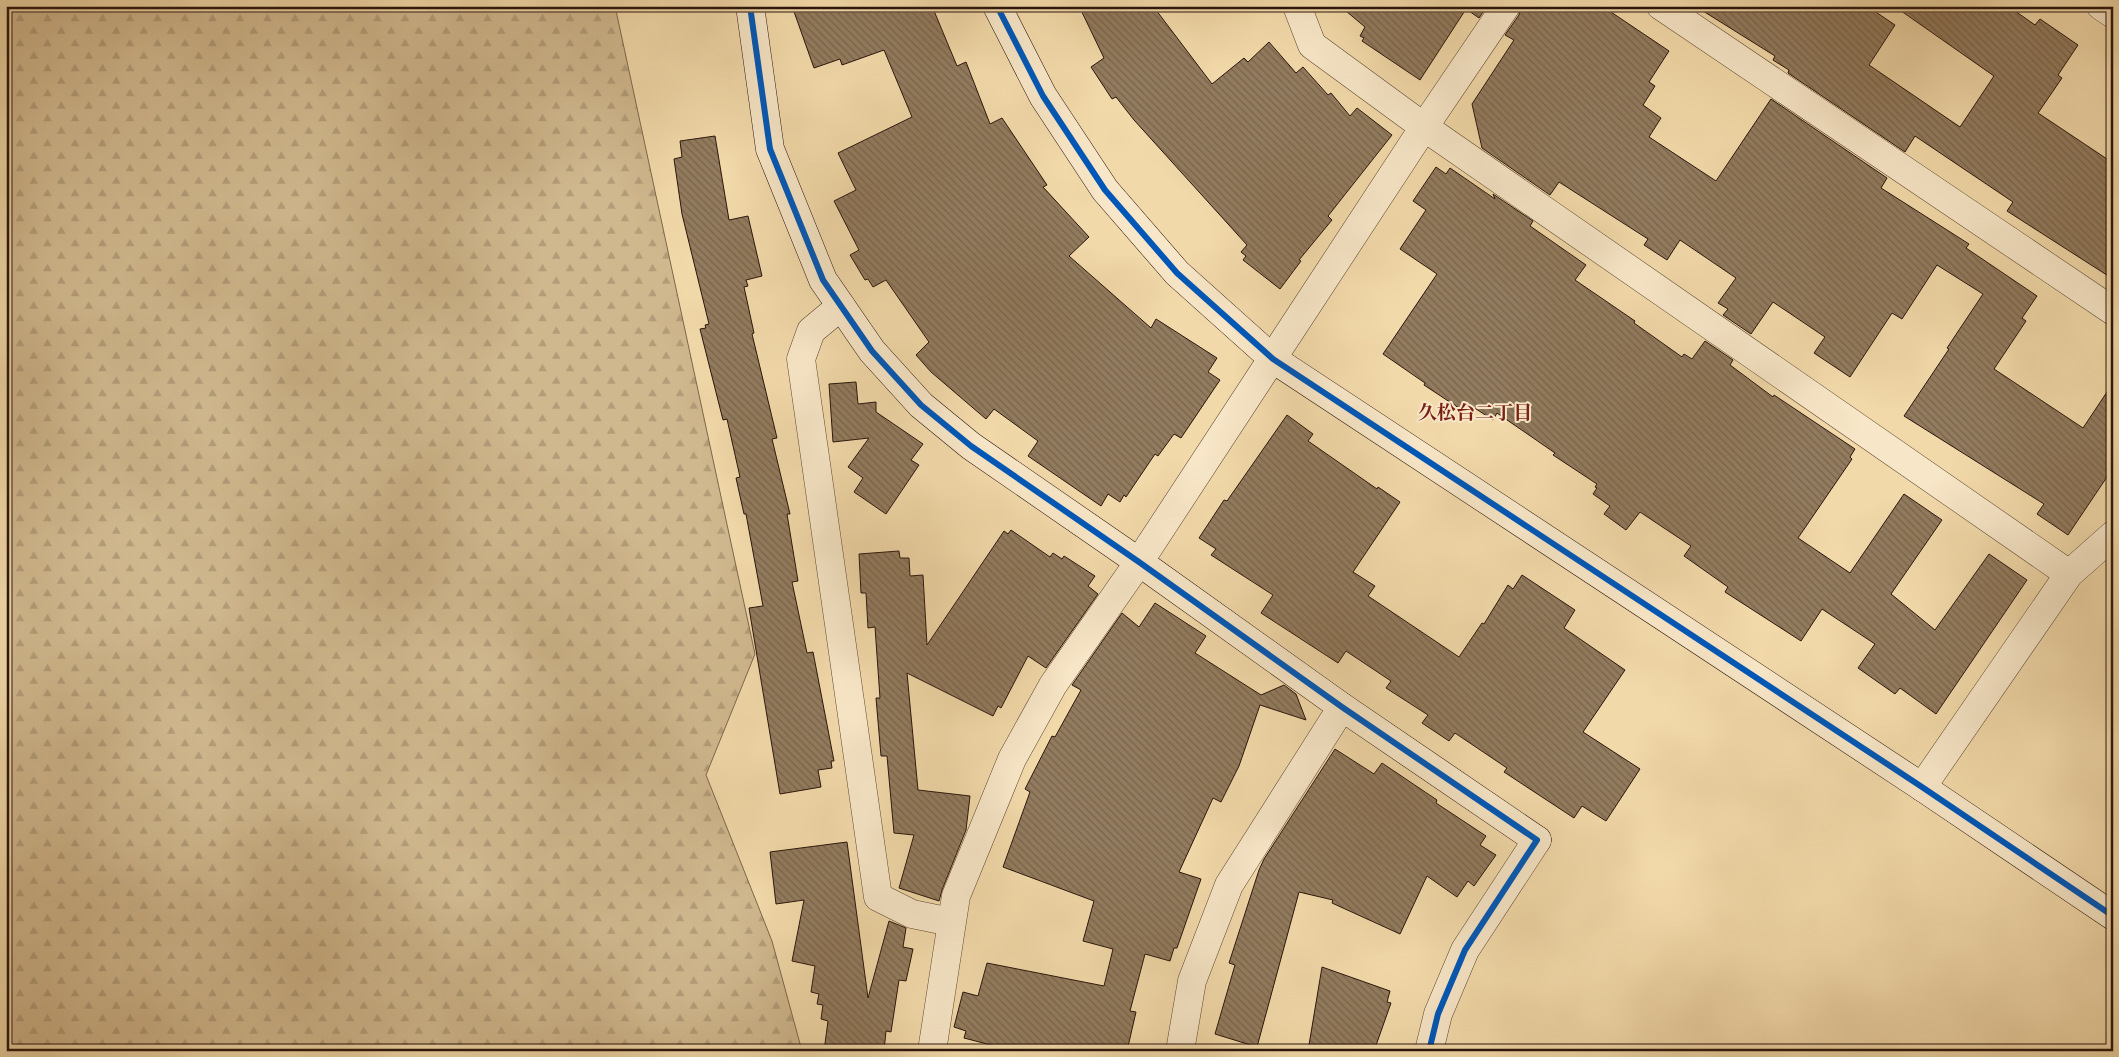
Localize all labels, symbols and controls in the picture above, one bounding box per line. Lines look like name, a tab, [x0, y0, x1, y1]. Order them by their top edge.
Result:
district label: 久松台二丁目	[1418, 402, 1532, 424]

